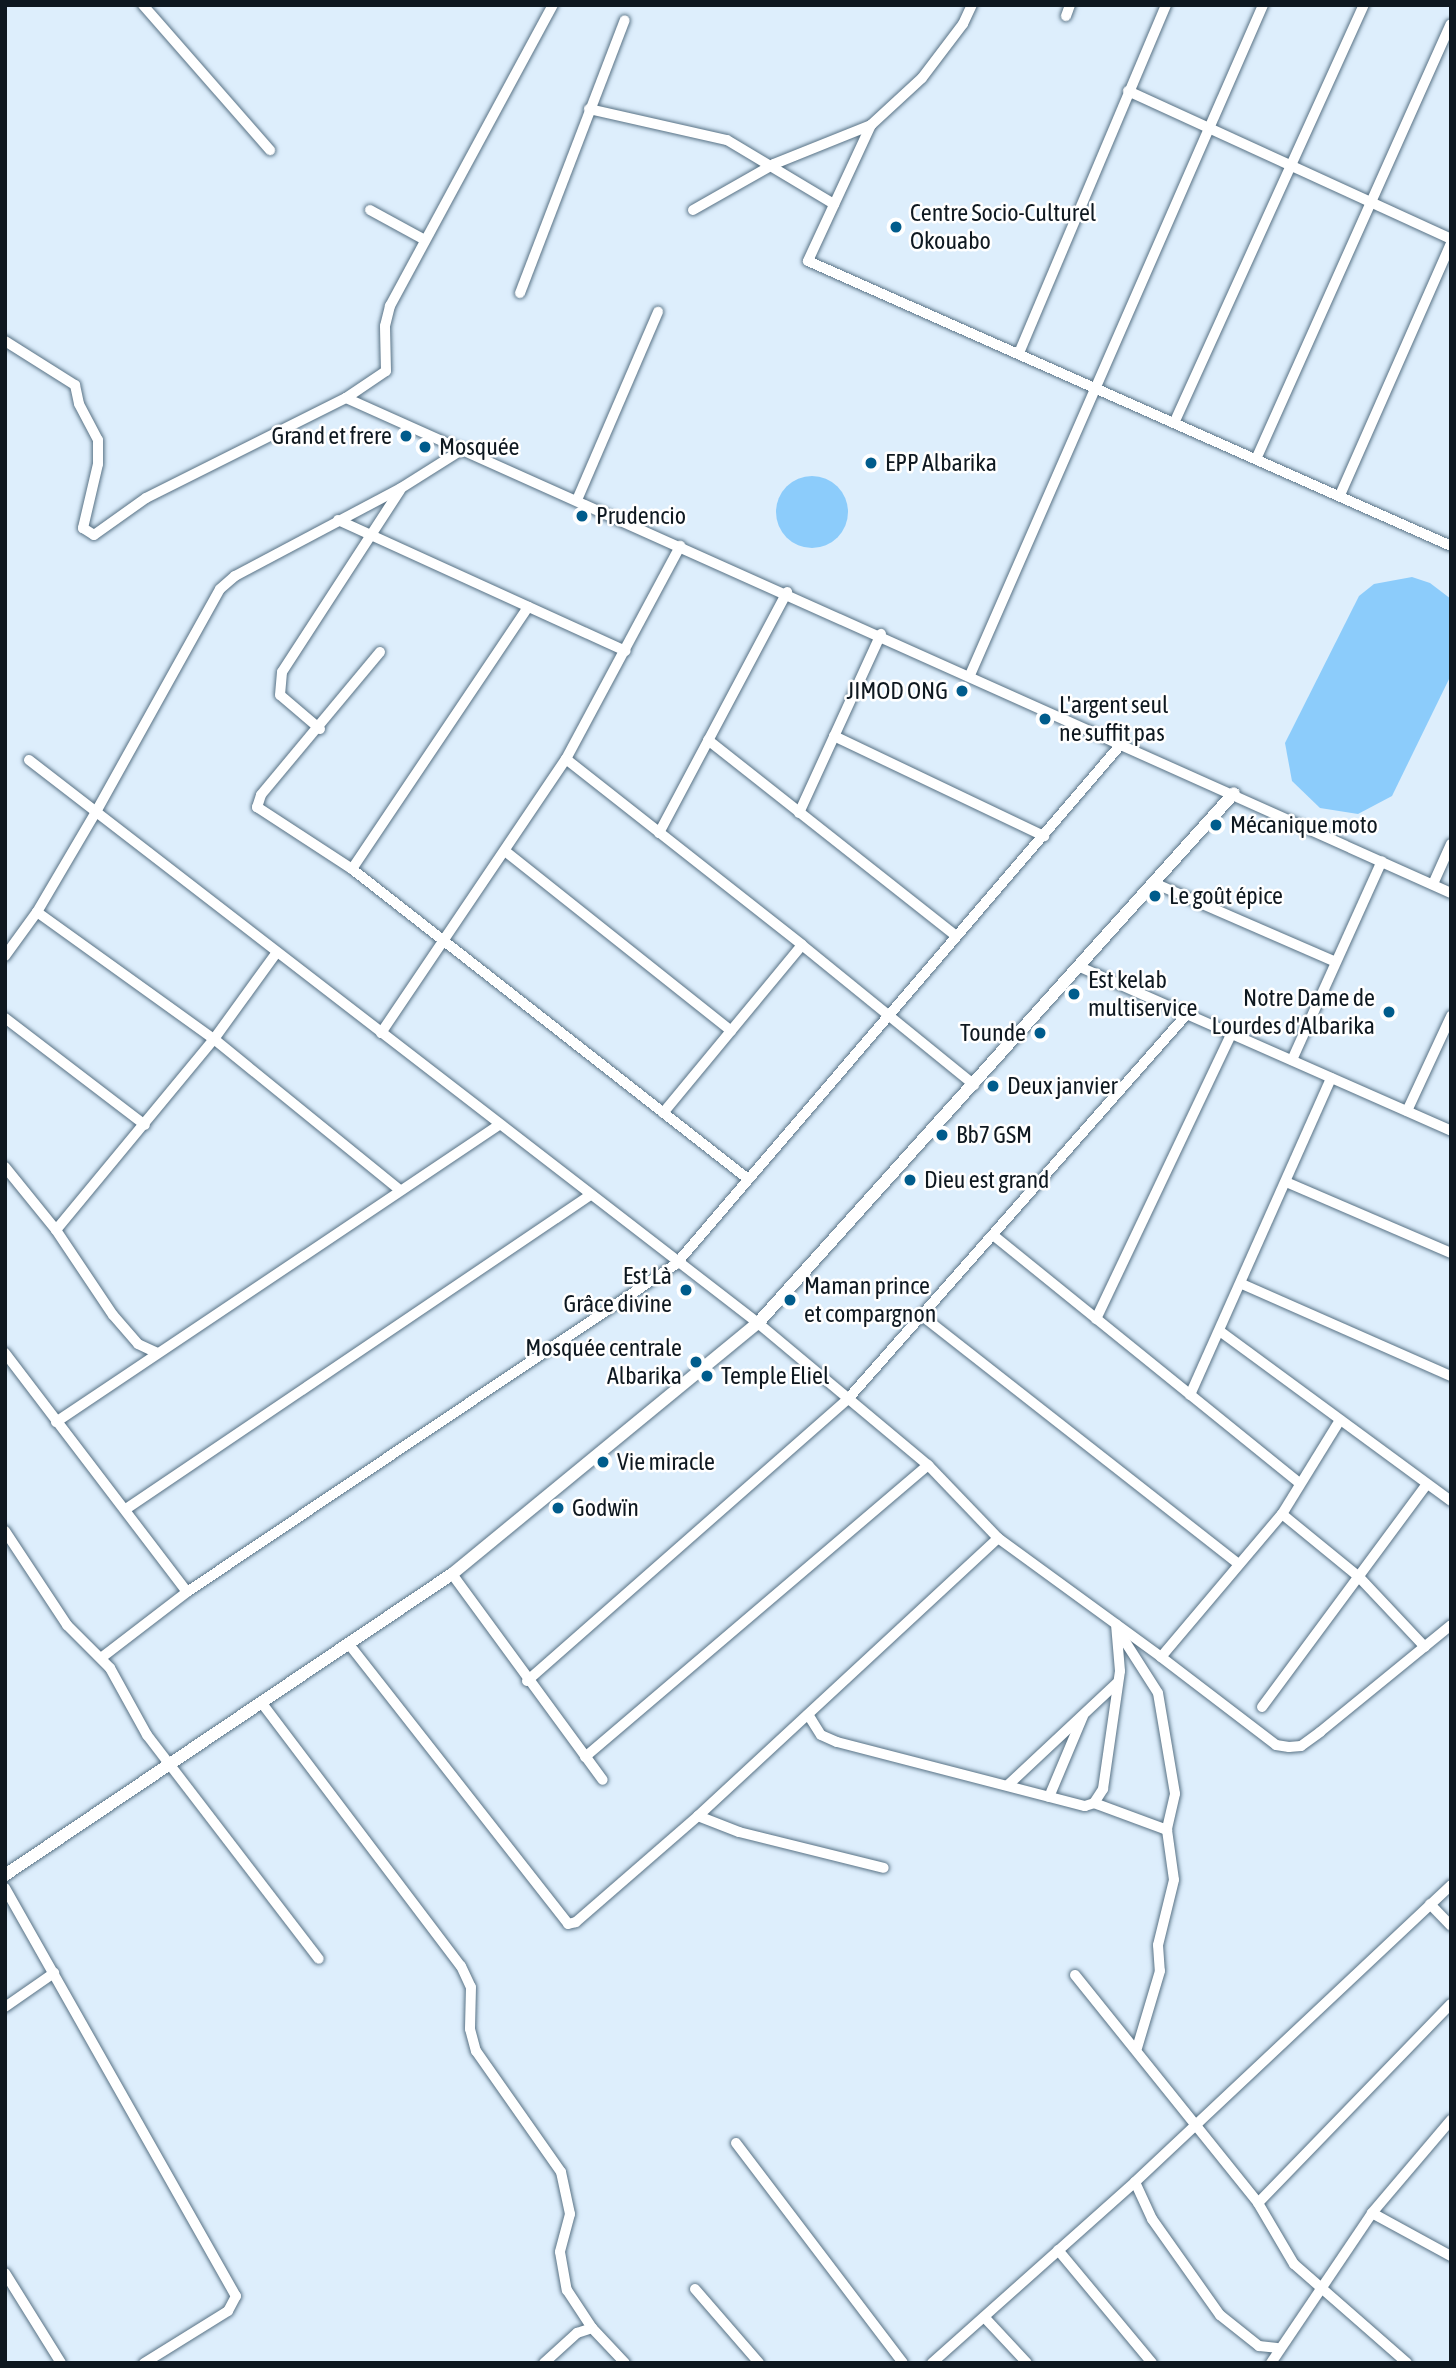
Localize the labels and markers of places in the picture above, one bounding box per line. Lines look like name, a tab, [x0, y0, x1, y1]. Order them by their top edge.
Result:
place label: Centre Socio-Culturel Okouabo	[910, 199, 1096, 255]
marker: Centre Socio-Culturel Okouabo	[888, 219, 904, 235]
place label: Grand et frere	[272, 422, 392, 450]
marker: Grand et frere	[398, 428, 414, 444]
place label: Mosquée	[439, 433, 519, 461]
marker: Mosquée	[417, 439, 433, 455]
place label: EPP Albarika	[885, 449, 997, 477]
marker: EPP Albarika	[863, 455, 879, 471]
place label: Prudencio	[596, 502, 686, 530]
marker: Prudencio	[574, 508, 590, 524]
place label: JIMOD ONG	[846, 677, 948, 705]
marker: JIMOD ONG	[954, 683, 970, 699]
place label: L'argent seul ne suffit pas	[1059, 691, 1168, 747]
marker: L'argent seul ne suffit pas	[1037, 711, 1053, 727]
place label: Mécanique moto	[1230, 811, 1378, 839]
marker: Mécanique moto	[1208, 817, 1224, 833]
place label: Le goût épice	[1169, 882, 1283, 910]
marker: Le goût épice	[1147, 888, 1163, 904]
place label: Est kelab multiservice	[1088, 966, 1197, 1022]
place label: Notre Dame de Lourdes d'Albarika	[1211, 984, 1375, 1040]
marker: Est kelab multiservice	[1066, 986, 1082, 1002]
marker: Notre Dame de Lourdes d'Albarika	[1381, 1004, 1397, 1020]
place label: Tounde	[960, 1019, 1026, 1047]
marker: Tounde	[1032, 1025, 1048, 1041]
place label: Deux janvier	[1007, 1072, 1118, 1100]
marker: Deux janvier	[985, 1078, 1001, 1094]
place label: Bb7 GSM	[956, 1121, 1032, 1149]
marker: Bb7 GSM	[934, 1127, 950, 1143]
place label: Dieu est grand	[924, 1166, 1049, 1194]
marker: Dieu est grand	[902, 1172, 918, 1188]
place label: Est Là Grâce divine	[564, 1262, 672, 1318]
place label: Maman prince et compargnon	[804, 1272, 936, 1328]
marker: Est Là Grâce divine	[678, 1282, 694, 1298]
marker: Maman prince et compargnon	[782, 1292, 798, 1308]
place label: Mosquée centrale Albarika	[525, 1334, 682, 1390]
marker: Mosquée centrale Albarika	[688, 1354, 704, 1370]
place label: Temple Eliel	[721, 1362, 829, 1390]
marker: Temple Eliel	[699, 1368, 715, 1384]
place label: Vie miracle	[617, 1448, 715, 1476]
marker: Vie miracle	[595, 1454, 611, 1470]
place label: Godwïn	[572, 1494, 639, 1522]
marker: Godwïn	[550, 1500, 566, 1516]

